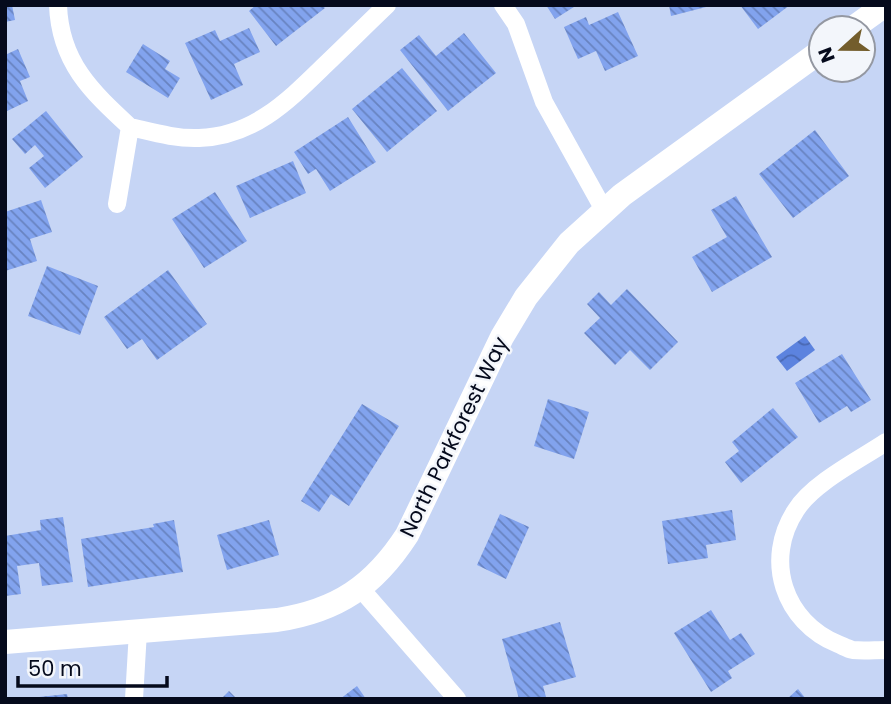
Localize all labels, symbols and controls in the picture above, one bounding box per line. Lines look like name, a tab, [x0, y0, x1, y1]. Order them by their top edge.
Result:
north arrow	[807, 14, 877, 84]
text: N	[811, 43, 842, 66]
street label: North Parkforest Way	[392, 332, 515, 542]
scale bar	[18, 644, 166, 688]
text: 50 m	[28, 654, 82, 683]

